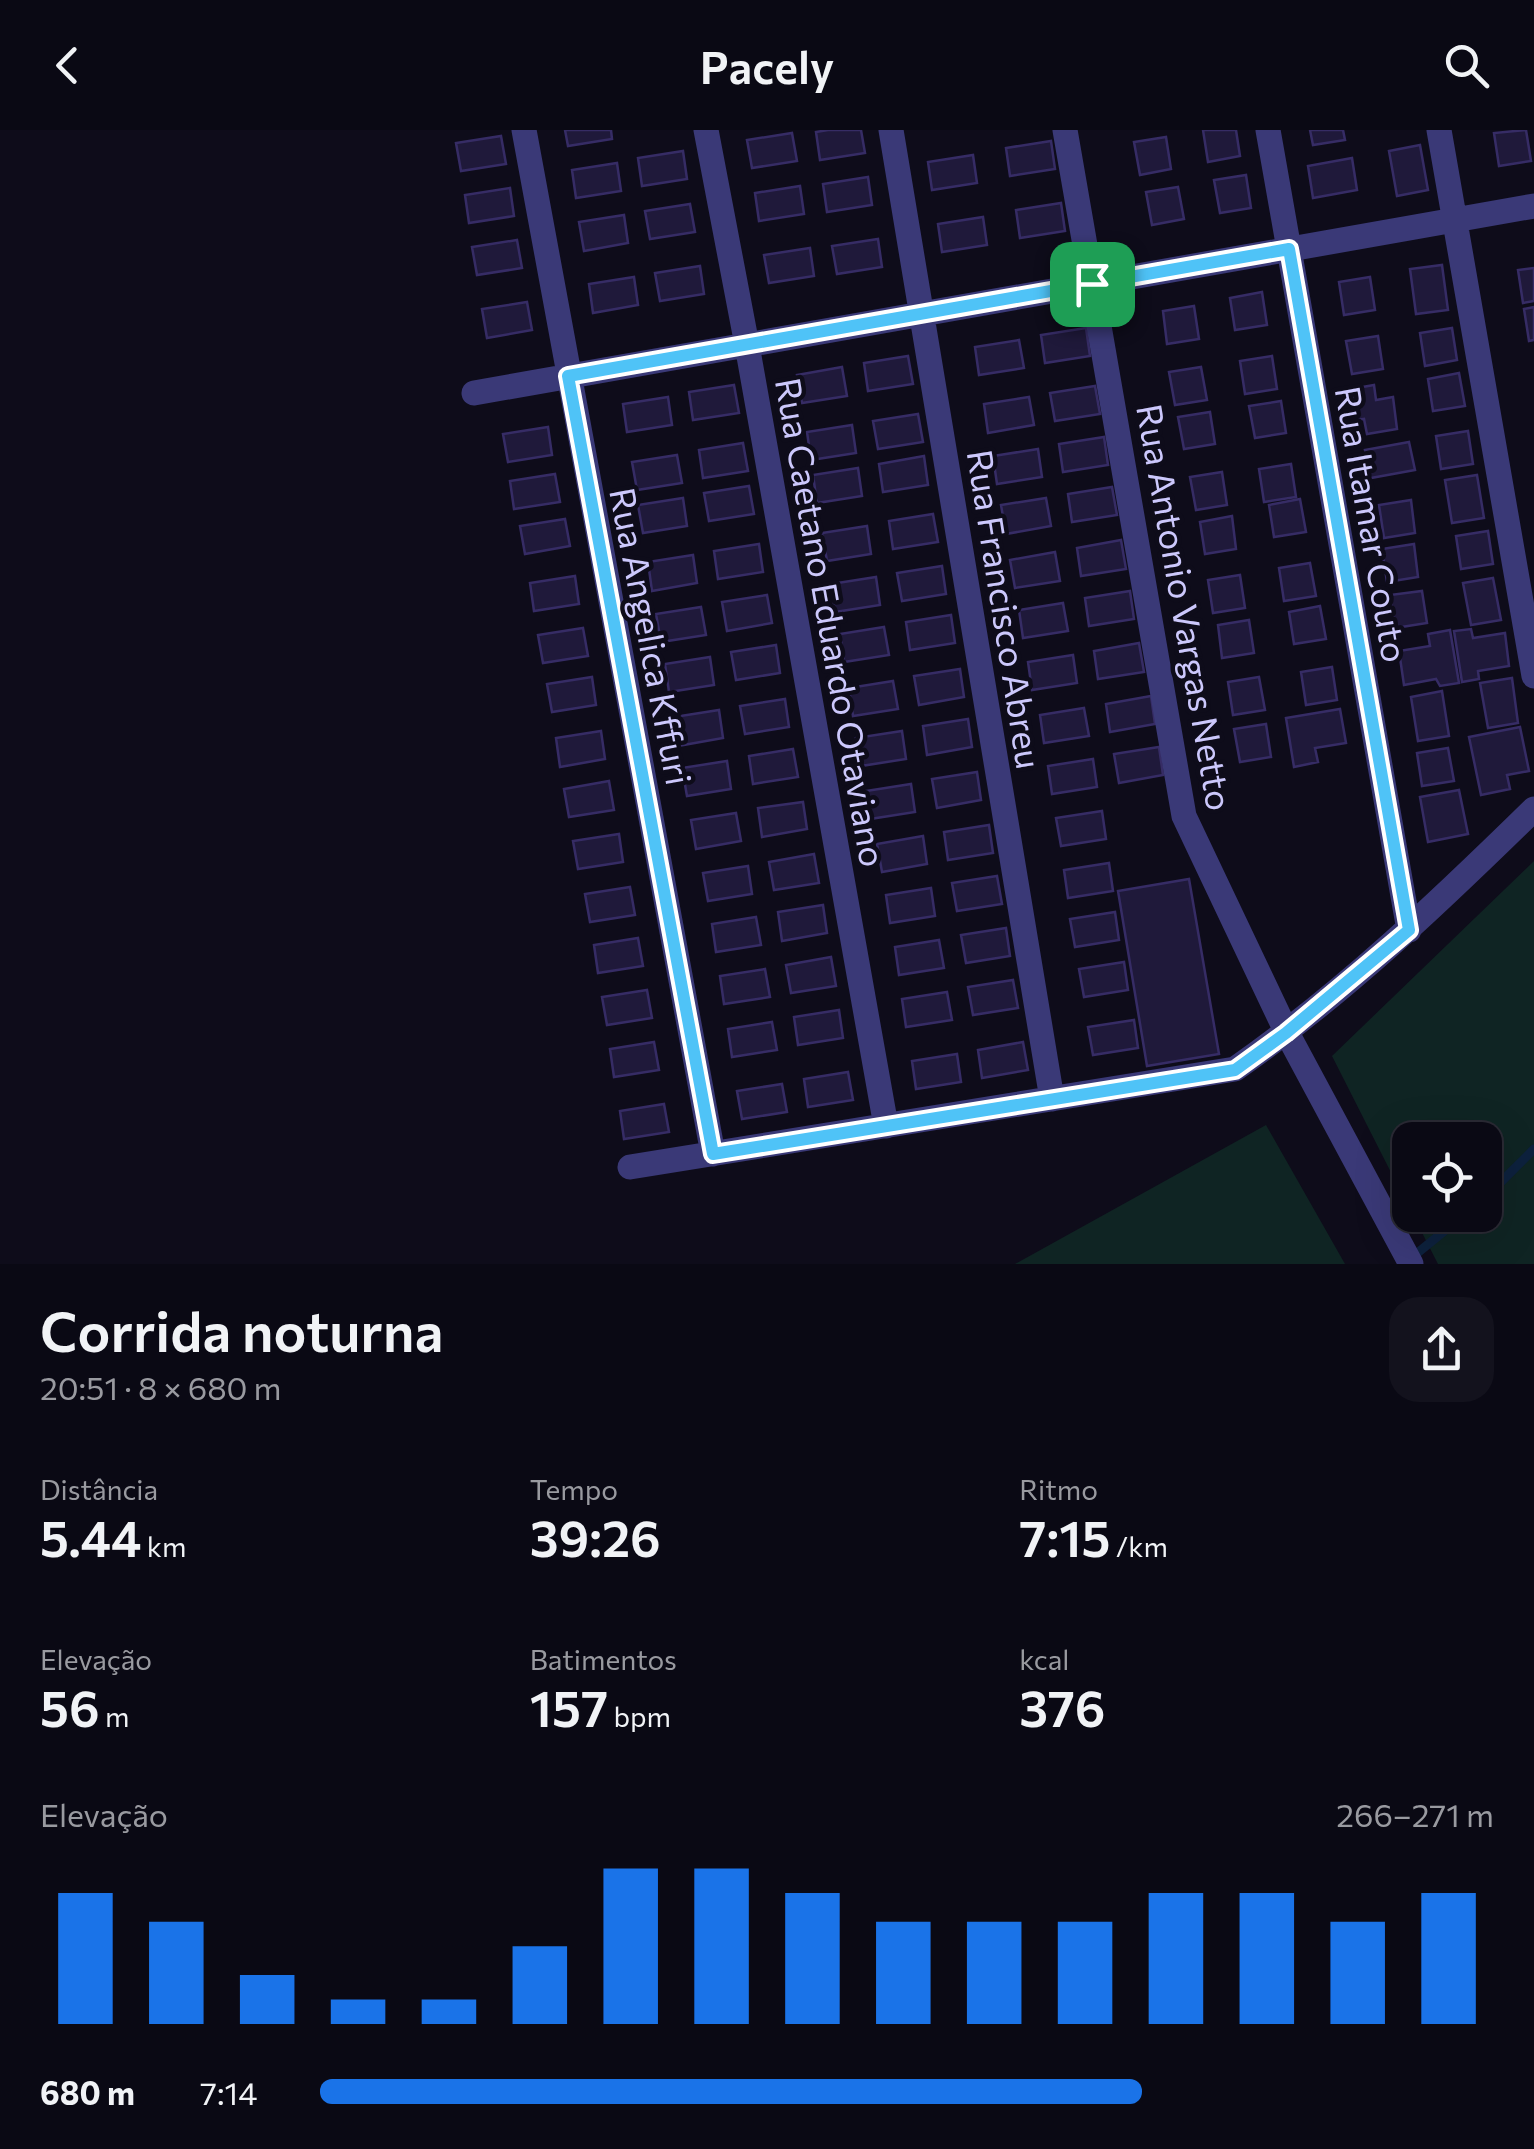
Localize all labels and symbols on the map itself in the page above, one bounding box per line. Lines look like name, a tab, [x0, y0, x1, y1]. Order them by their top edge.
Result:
pin	[1050, 242, 1135, 327]
street label: Rua Caetano Eduardo Otaviano	[768, 374, 896, 870]
street label: Rua Itamar Couto	[1328, 383, 1418, 665]
street label: Rua Antonio Vargas Netto	[1129, 401, 1243, 813]
street label: Rua Francisco Abreu	[960, 446, 1052, 772]
street label: Rua Angelica Kffuri	[602, 484, 702, 788]

